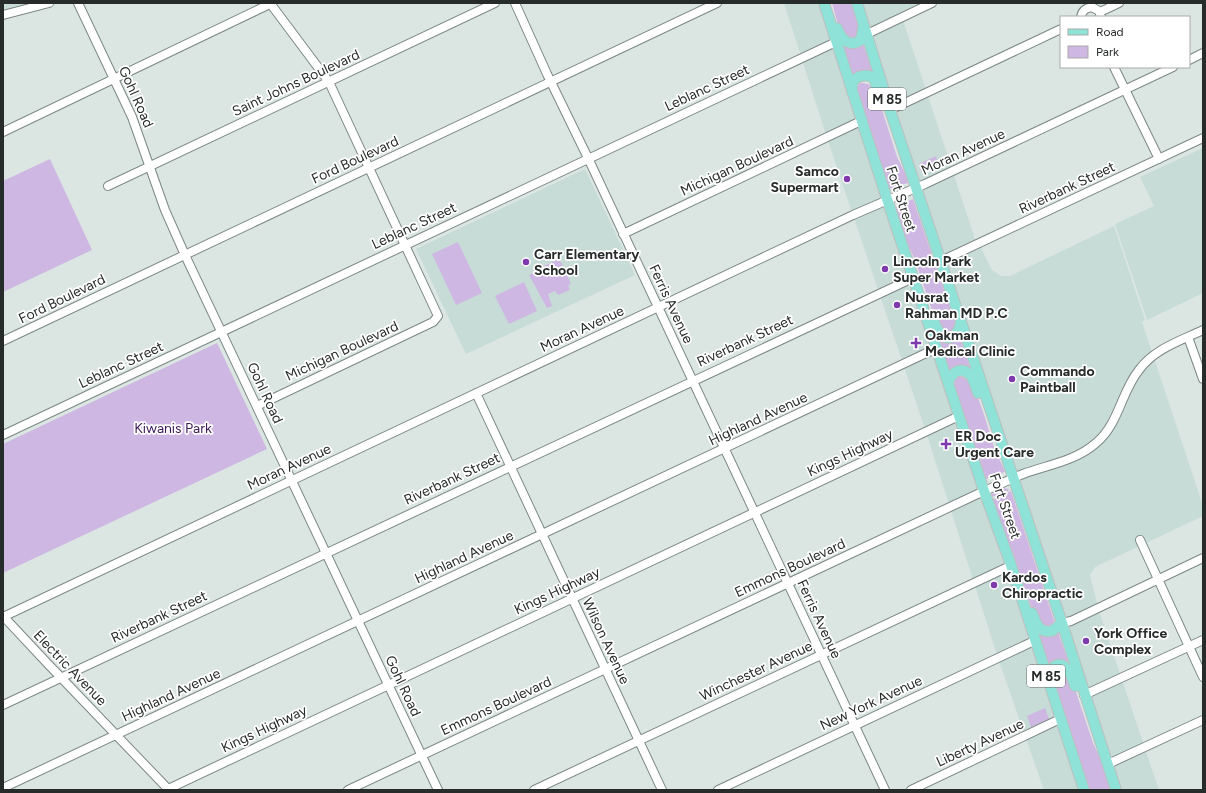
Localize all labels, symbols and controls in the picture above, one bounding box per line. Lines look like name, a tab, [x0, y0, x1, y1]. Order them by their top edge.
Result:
legend	[1060, 16, 1190, 68]
text: Road	[1096, 25, 1124, 39]
text: Park	[1096, 45, 1119, 59]
street label: Saint Johns Boulevard	[230, 46, 362, 120]
street label: Leblanc Street	[662, 61, 752, 115]
street label: Gohl Road	[115, 64, 157, 130]
road number: M 85	[868, 88, 906, 110]
street label: Moran Avenue	[918, 125, 1008, 179]
street label: Ford Boulevard	[309, 132, 401, 188]
street label: Michigan Boulevard	[678, 132, 796, 200]
street label: Riverbank Street	[1016, 158, 1118, 218]
place label: Samco Supermart	[770, 163, 839, 196]
street label: Fort Street	[882, 164, 920, 234]
marker: Samco Supermart	[842, 174, 852, 184]
street label: Leblanc Street	[369, 199, 459, 253]
place label: Carr Elementary School	[534, 246, 640, 279]
place label: Lincoln Park Super Market	[893, 253, 980, 286]
marker: Carr Elementary School	[521, 257, 531, 267]
street label: Ferris Avenue	[645, 262, 697, 347]
marker: Lincoln Park Super Market	[880, 264, 890, 274]
street label: Ford Boulevard	[16, 271, 108, 327]
place label: Nusrat Rahman MD P.C	[905, 289, 1008, 322]
marker: Nusrat Rahman MD P.C	[892, 300, 902, 310]
street label: Moran Avenue	[537, 302, 627, 356]
street label: Riverbank Street	[694, 311, 796, 371]
street label: Michigan Boulevard	[283, 317, 401, 385]
place label: Oakman Medical Clinic	[925, 327, 1016, 360]
marker: Oakman Medical Clinic	[910, 337, 922, 349]
street label: Leblanc Street	[76, 338, 166, 392]
street label: Gohl Road	[243, 360, 287, 426]
place label: Commando Paintball	[1020, 363, 1095, 396]
marker: Commando Paintball	[1007, 374, 1017, 384]
street label: Highland Avenue	[706, 389, 810, 449]
park label: Kiwanis Park	[134, 420, 212, 437]
street label: Kings Highway	[804, 425, 896, 480]
place label: ER Doc Urgent Care	[955, 428, 1034, 461]
marker: ER Doc Urgent Care	[940, 438, 952, 450]
street label: Moran Avenue	[244, 440, 334, 494]
street label: Riverbank Street	[401, 449, 503, 509]
street label: Fort Street	[986, 471, 1024, 541]
street label: Highland Avenue	[412, 527, 516, 587]
street label: Emmons Boulevard	[732, 535, 848, 601]
street label: Kings Highway	[511, 563, 603, 618]
place label: Kardos Chiropractic	[1002, 569, 1083, 602]
street label: Ferris Avenue	[793, 577, 845, 662]
marker: Kardos Chiropractic	[989, 580, 999, 590]
street label: Riverbank Street	[108, 587, 210, 647]
street label: Wilson Avenue	[579, 595, 634, 687]
place label: York Office Complex	[1094, 625, 1167, 658]
street label: Electric Avenue	[30, 627, 110, 709]
marker: York Office Complex	[1081, 636, 1091, 646]
street label: Winchester Avenue	[697, 637, 815, 705]
street label: Gohl Road	[381, 653, 425, 719]
street label: Highland Avenue	[119, 665, 223, 725]
road number: M 85	[1027, 665, 1065, 687]
street label: New York Avenue	[817, 672, 925, 734]
street label: Emmons Boulevard	[438, 673, 554, 739]
street label: Kings Highway	[218, 701, 310, 756]
street label: Liberty Avenue	[934, 715, 1027, 771]

